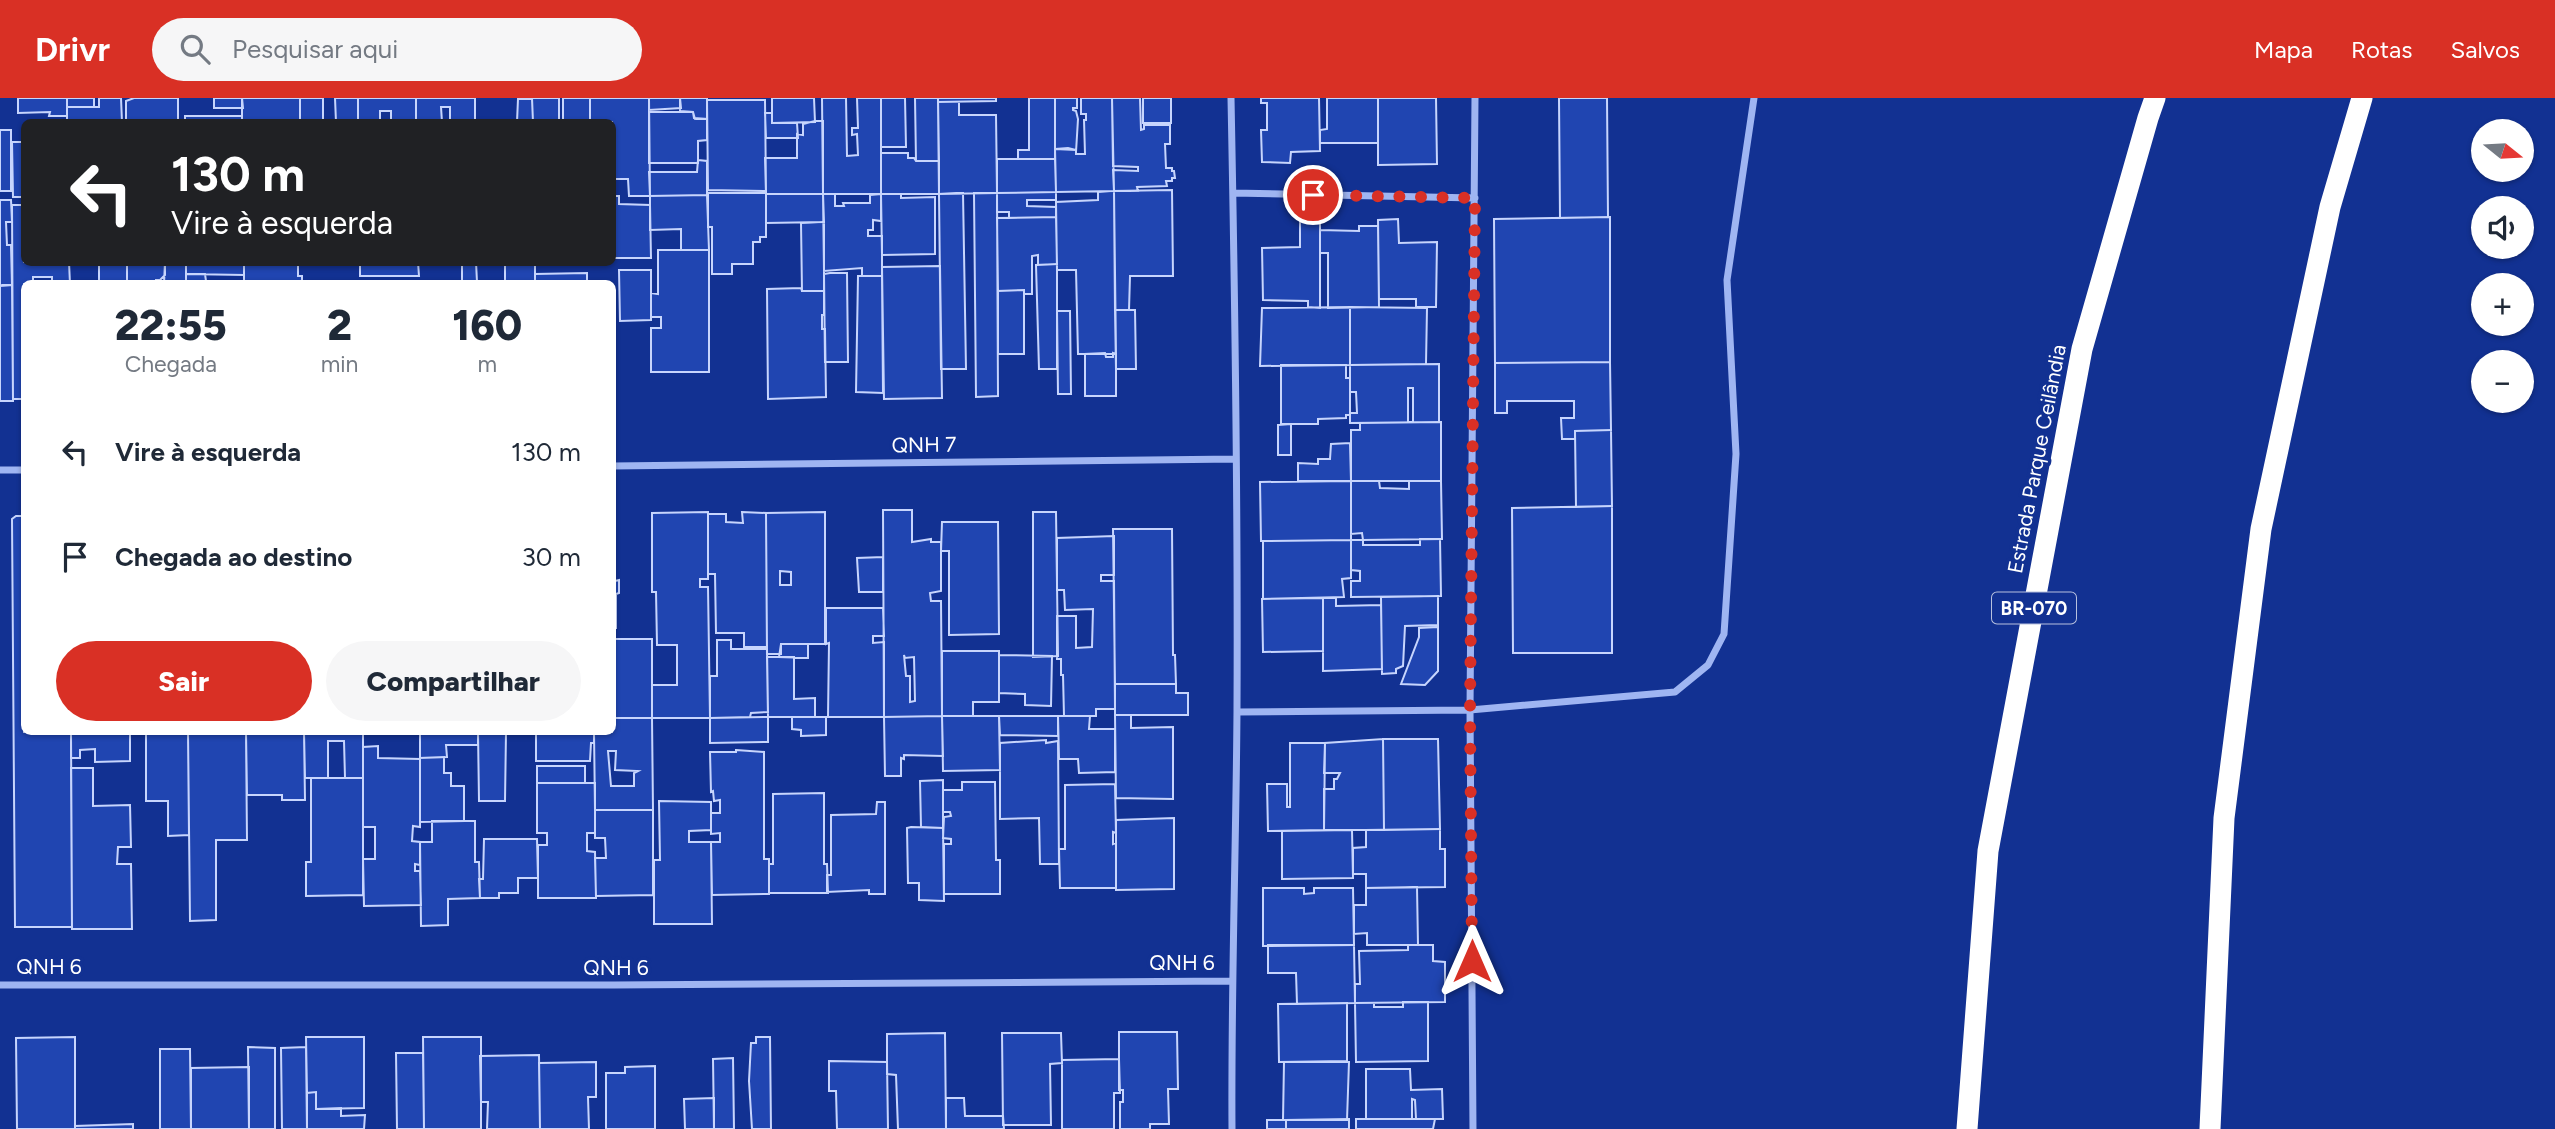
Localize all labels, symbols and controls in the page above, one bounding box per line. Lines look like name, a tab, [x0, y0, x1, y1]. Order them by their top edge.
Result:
search box	[152, 18, 642, 81]
text: Drivr	[35, 30, 110, 69]
icon: search	[176, 30, 214, 68]
text: Pesquisar aqui	[232, 33, 398, 65]
text: Mapa	[2254, 35, 2313, 64]
text: Rotas	[2351, 35, 2412, 64]
text: Salvos	[2450, 35, 2520, 64]
north arrow	[2471, 119, 2534, 182]
map controls	[2471, 119, 2534, 413]
text: 130 m	[171, 144, 305, 203]
icon: left	[56, 147, 147, 238]
pin	[1283, 165, 1343, 225]
icon: arrive	[1294, 176, 1332, 214]
button: sound	[2471, 196, 2534, 259]
text: Vire à esquerda	[171, 204, 393, 242]
button: +	[2471, 273, 2534, 336]
text: 22:55	[115, 300, 227, 351]
text: 2	[327, 300, 352, 351]
text: 160	[452, 300, 522, 351]
street label: Estrada Parque Ceilândia	[2002, 342, 2071, 576]
text: Chegada	[125, 350, 217, 378]
text: min	[321, 350, 358, 378]
text: m	[477, 350, 497, 378]
button: −	[2471, 350, 2534, 413]
street label: QNH 7	[891, 431, 957, 458]
icon: left	[56, 433, 94, 471]
text: Vire à esquerda	[115, 436, 301, 468]
text: 130 m	[511, 436, 581, 468]
icon: arrive	[56, 538, 94, 576]
text: Chegada ao destino	[115, 541, 352, 573]
text: 30 m	[522, 541, 581, 573]
road number: BR-070	[1992, 593, 2076, 624]
button: Sair	[56, 641, 312, 721]
button: Compartilhar	[326, 641, 581, 721]
position arrow	[1435, 924, 1509, 998]
street label: QNH 6	[1149, 950, 1215, 975]
street label: QNH 6	[16, 954, 82, 979]
street label: QNH 6	[583, 955, 649, 980]

